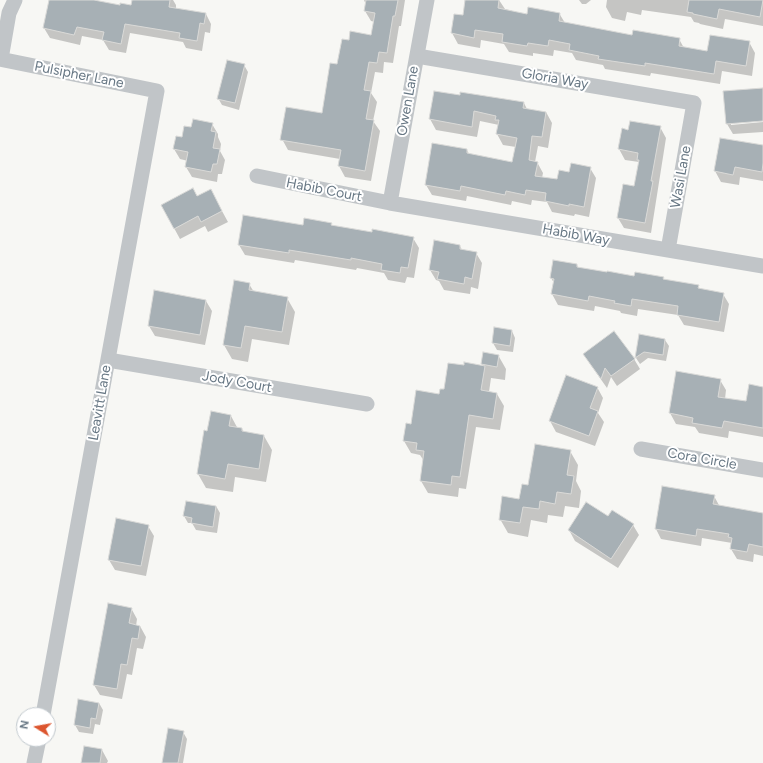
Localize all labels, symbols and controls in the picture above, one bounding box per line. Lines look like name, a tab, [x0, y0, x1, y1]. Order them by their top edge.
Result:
street label: Pulsipher Lane	[33, 58, 125, 92]
street label: Owen Lane	[394, 65, 422, 137]
street label: Gloria Way	[520, 65, 590, 93]
street label: Wasi Lane	[667, 144, 695, 210]
street label: Habib Court	[285, 174, 363, 206]
street label: Habib Way	[541, 221, 611, 249]
street label: Leavitt Lane	[85, 364, 115, 442]
street label: Jody Court	[201, 368, 273, 396]
street label: Cora Circle	[666, 445, 738, 473]
north arrow	[16, 707, 56, 747]
text: N	[18, 719, 32, 730]

